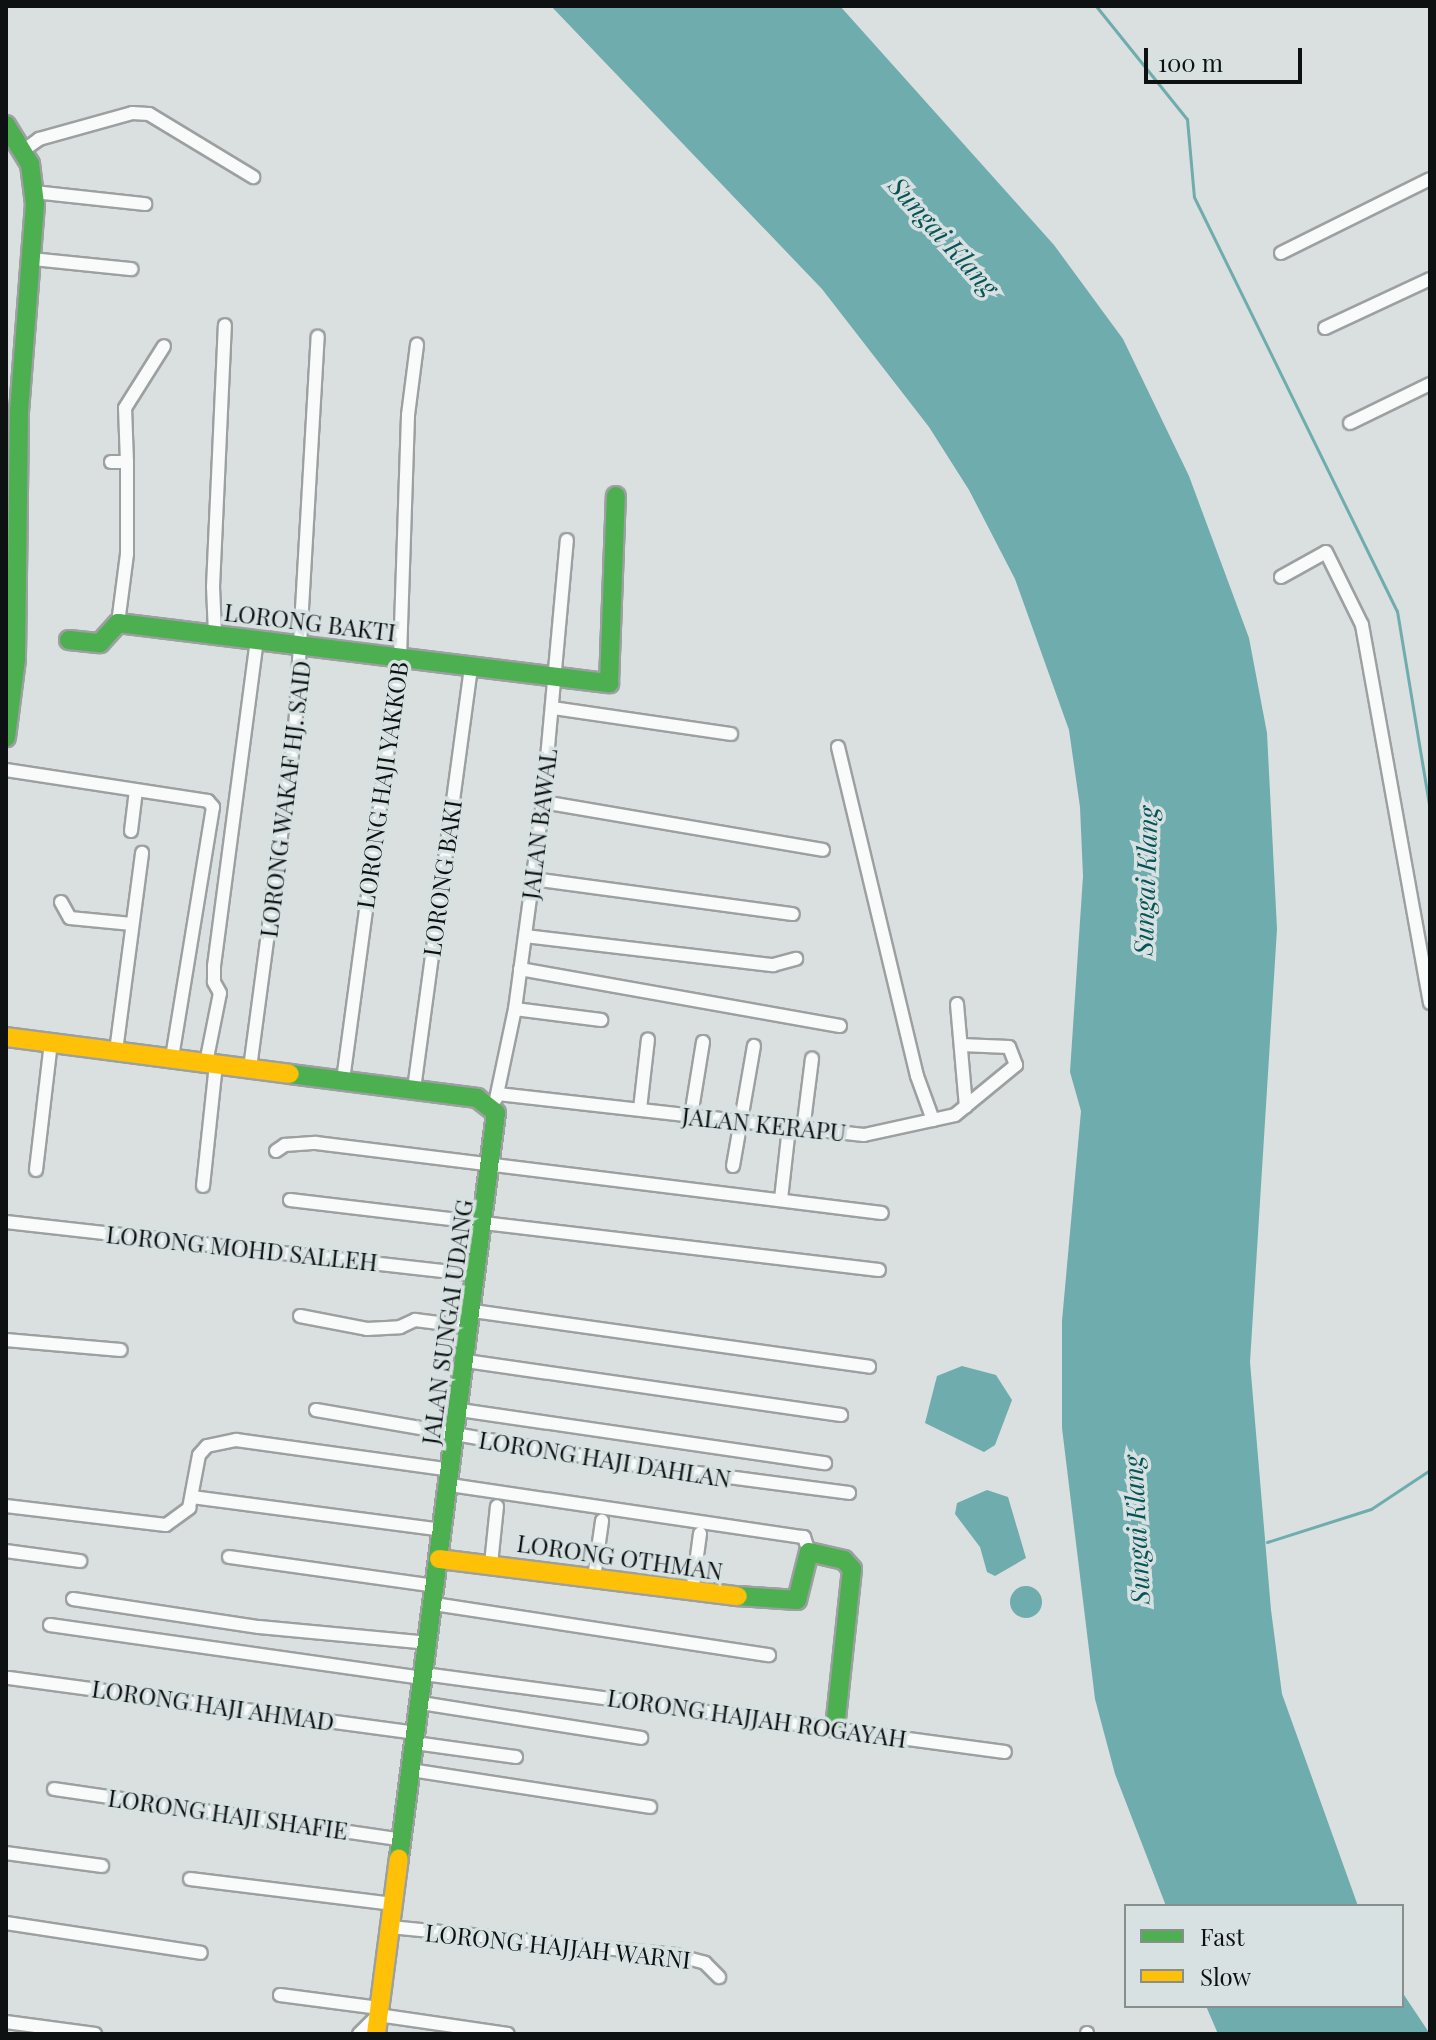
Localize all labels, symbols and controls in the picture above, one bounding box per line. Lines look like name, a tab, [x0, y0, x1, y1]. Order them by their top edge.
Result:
scale bar	[1148, 32, 1306, 82]
text: 100 m	[1158, 46, 1223, 78]
water label: Sungai Klang	[883, 170, 1005, 302]
street label: LORONG BAKTI	[223, 597, 397, 647]
street label: LORONG WAKAF HJ. SAID	[254, 658, 316, 940]
street label: LORONG HAJI YAKKOB	[350, 659, 414, 911]
street label: JALAN BAWAL	[515, 747, 563, 901]
street label: LORONG BAKI	[417, 798, 467, 958]
water label: Sungai Klang	[1127, 806, 1163, 956]
street label: JALAN KERAPU	[681, 1101, 847, 1147]
street label: JALAN SUNGAI UDANG	[416, 1198, 478, 1446]
street label: LORONG MOHD SALLEH	[105, 1219, 379, 1277]
street label: LORONG HAJI DAHLAN	[477, 1425, 733, 1493]
water label: Sungai Klang	[1117, 1455, 1155, 1605]
street label: LORONG OTHMAN	[515, 1528, 725, 1586]
street label: LORONG HAJI AHMAD	[89, 1674, 337, 1736]
street label: LORONG HAJJAH ROGAYAH	[606, 1683, 908, 1753]
street label: LORONG HAJI SHAFIE	[106, 1783, 350, 1845]
legend	[1124, 1904, 1404, 2008]
street label: LORONG HAJJAH WARNI	[423, 1918, 693, 1974]
text: Fast	[1200, 1920, 1245, 1952]
text: Slow	[1200, 1960, 1251, 1992]

